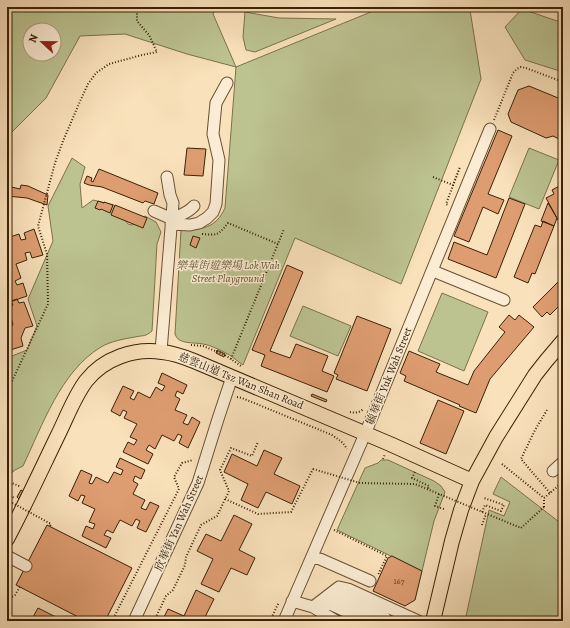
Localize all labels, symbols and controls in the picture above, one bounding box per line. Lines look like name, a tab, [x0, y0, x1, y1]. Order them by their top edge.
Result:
north arrow	[22, 22, 62, 62]
text: N	[25, 32, 42, 45]
park label: 樂華街遊樂場 Lok Wah Street Playground	[176, 258, 280, 286]
street label: 毓華街 Yuk Wah Street	[363, 325, 416, 427]
street label: 慈雲山道 Tsz Wan Shan Road	[176, 349, 306, 413]
street label: 欣華街 Yan Wah Street	[151, 472, 207, 573]
house number: 167	[393, 575, 405, 587]

